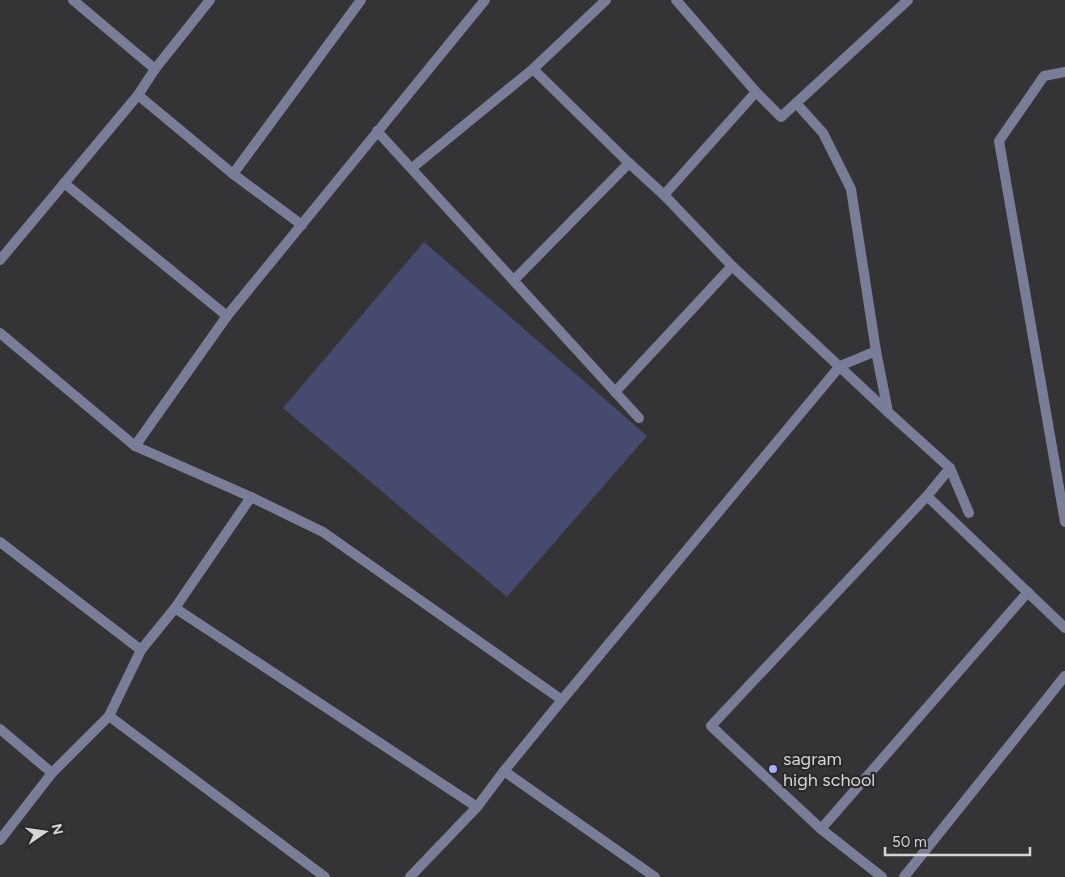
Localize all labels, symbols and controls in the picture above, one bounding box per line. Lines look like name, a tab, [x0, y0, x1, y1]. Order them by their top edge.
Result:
place label: sagram high school	[783, 748, 875, 791]
marker: sagram high school	[767, 763, 779, 775]
north arrow	[20, 807, 70, 857]
text: N	[48, 822, 67, 836]
scale bar	[885, 824, 1030, 856]
text: 50 m	[892, 833, 927, 851]

